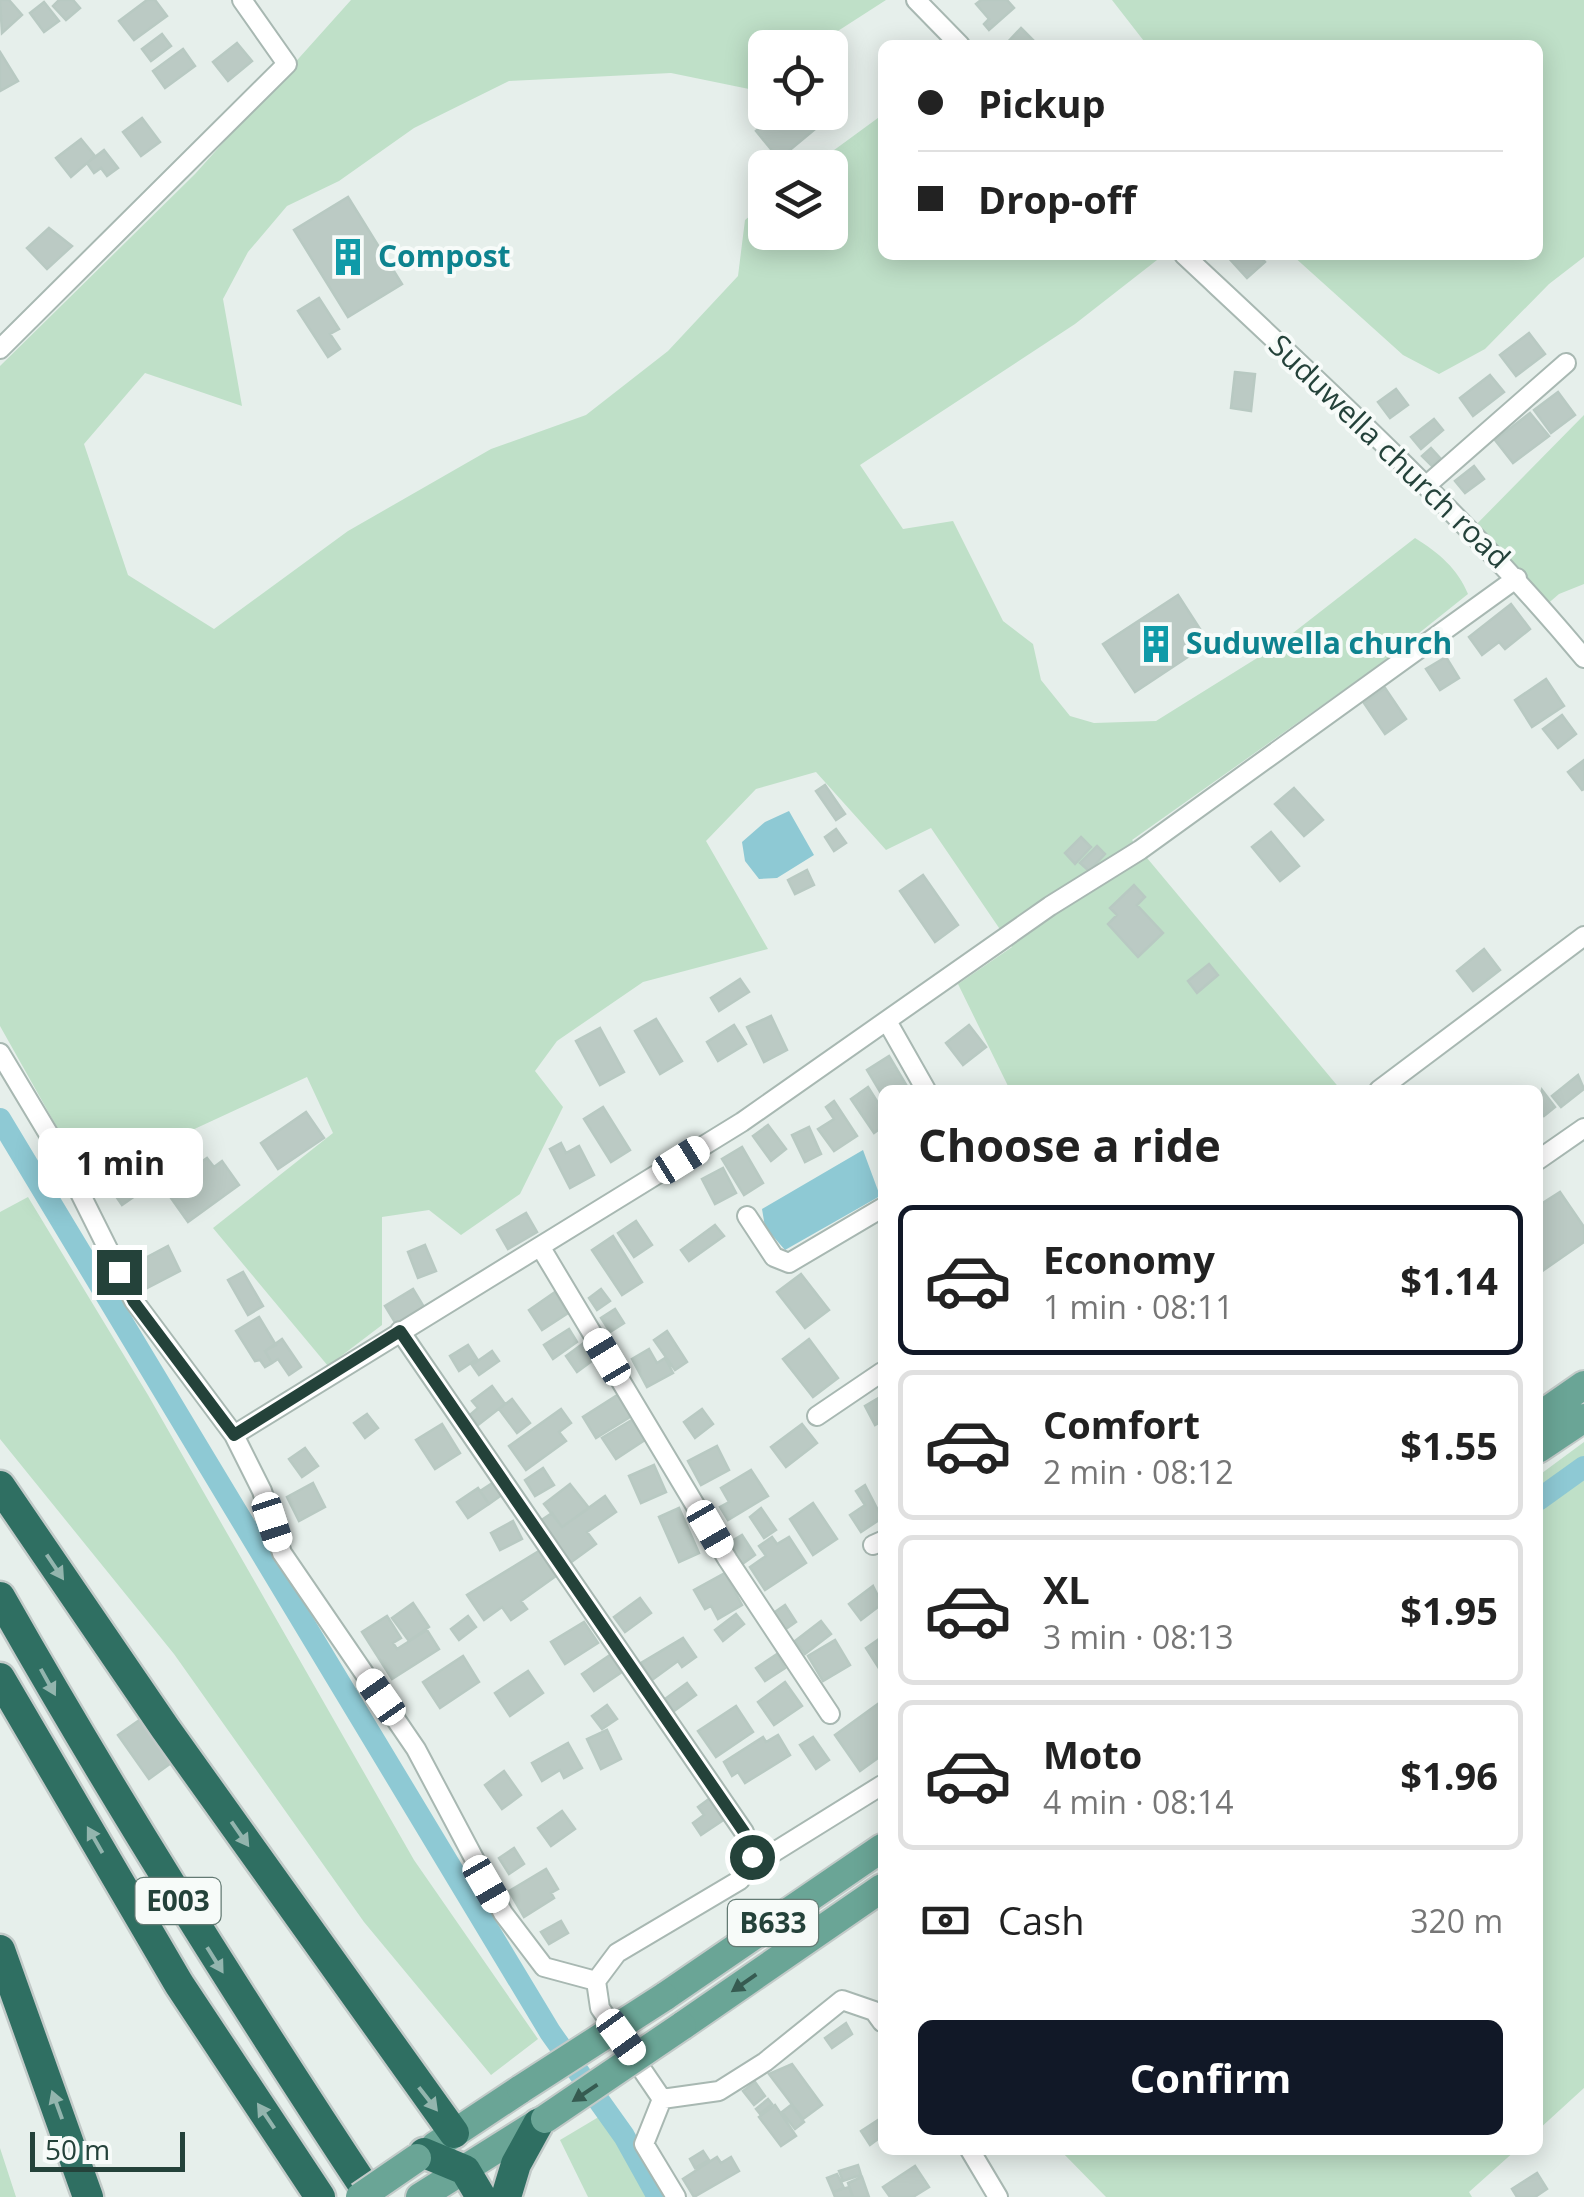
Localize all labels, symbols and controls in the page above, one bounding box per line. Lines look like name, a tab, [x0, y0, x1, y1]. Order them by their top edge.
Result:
map controls	[748, 30, 848, 250]
button: locate	[748, 30, 848, 130]
text: Pickup	[978, 77, 1106, 129]
button: layers	[748, 150, 848, 250]
text: Drop-off	[978, 173, 1136, 225]
place label: Compost	[378, 235, 511, 276]
building icon: Compost	[327, 236, 369, 278]
street label: Suduwella church road	[1260, 325, 1520, 577]
place label: Suduwella church	[1186, 622, 1452, 663]
building icon: Suduwella church	[1135, 623, 1177, 665]
text: Choose a ride	[918, 1114, 1221, 1175]
callout: 1 min	[36, 1127, 202, 1197]
car	[648, 1131, 714, 1189]
text: 1 min	[76, 1141, 165, 1184]
text: Economy	[1043, 1233, 1215, 1285]
icon: car	[923, 1235, 1013, 1325]
route end	[97, 1250, 142, 1295]
text: $1.14	[1400, 1254, 1498, 1306]
text: 1 min · 08:11	[1043, 1285, 1234, 1328]
car	[579, 1324, 635, 1390]
text: Comfort	[1043, 1398, 1200, 1450]
icon: car	[923, 1400, 1013, 1490]
text: $1.55	[1400, 1419, 1498, 1471]
text: 2 min · 08:12	[1043, 1450, 1234, 1493]
car	[248, 1489, 296, 1555]
car	[682, 1496, 738, 1562]
one-way arrow	[45, 1553, 64, 1580]
text: XL	[1043, 1563, 1090, 1615]
icon: car	[923, 1565, 1013, 1655]
text: $1.95	[1400, 1584, 1498, 1636]
text: 3 min · 08:13	[1043, 1615, 1234, 1658]
car	[352, 1664, 410, 1730]
one-way arrow	[39, 1667, 56, 1696]
text: Moto	[1043, 1728, 1142, 1780]
icon: car	[923, 1730, 1013, 1820]
text: $1.96	[1400, 1749, 1498, 1801]
text: 4 min · 08:14	[1043, 1780, 1234, 1823]
one-way arrow	[230, 1821, 249, 1848]
one-way arrow	[87, 1826, 104, 1854]
route start	[730, 1835, 775, 1880]
car	[458, 1851, 514, 1917]
road number: E003	[136, 1878, 220, 1924]
icon: cash	[918, 1893, 973, 1948]
text: Cash	[998, 1894, 1084, 1946]
text: 320 m	[1410, 1899, 1503, 1942]
road number: B633	[728, 1900, 818, 1946]
one-way arrow	[205, 1947, 223, 1974]
one-way arrow	[731, 1973, 758, 1992]
car	[591, 2004, 651, 2070]
button: Confirm	[918, 2020, 1503, 2135]
one-way arrow	[571, 2083, 598, 2101]
one-way arrow	[417, 2086, 438, 2112]
one-way arrow	[49, 2089, 64, 2119]
one-way arrow	[258, 2102, 276, 2129]
scale bar	[30, 2127, 185, 2172]
text: 50 m	[45, 2130, 110, 2168]

